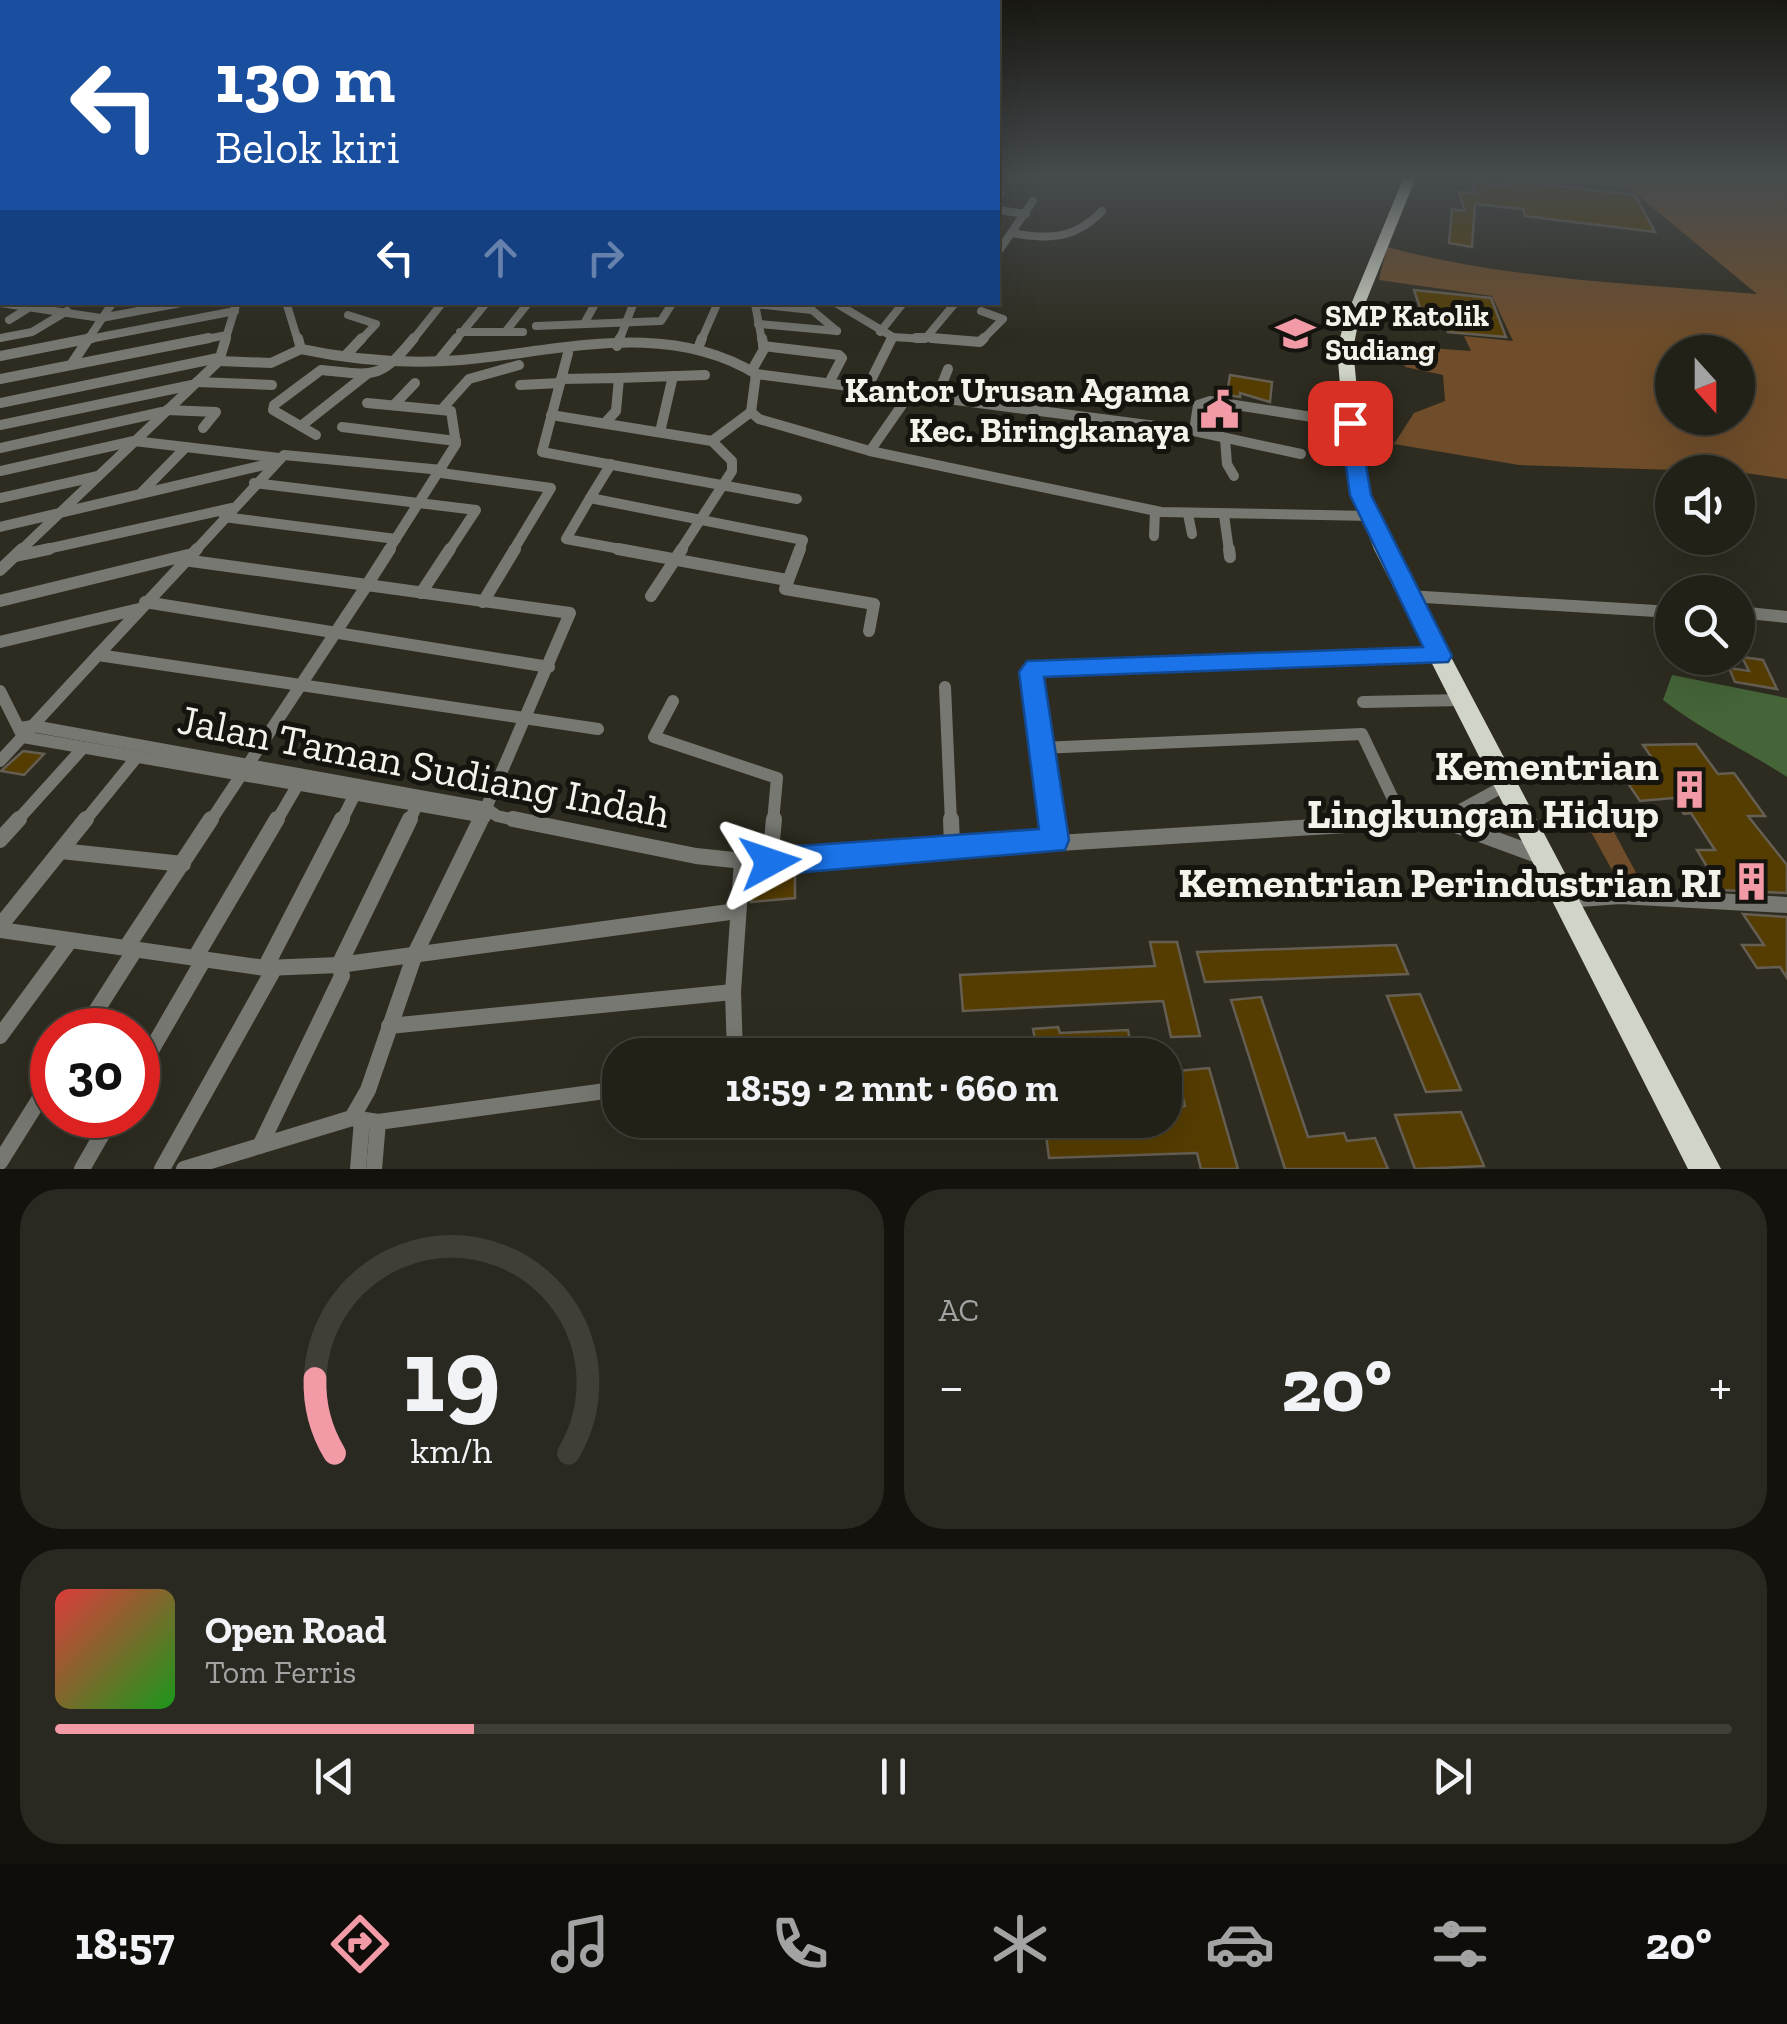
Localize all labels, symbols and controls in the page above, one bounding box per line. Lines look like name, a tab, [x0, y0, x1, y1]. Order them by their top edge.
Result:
text: 130 m	[215, 36, 395, 120]
icon: left	[50, 40, 180, 170]
text: Belok kiri	[215, 121, 400, 175]
icon: left	[368, 230, 423, 285]
icon: ahead	[473, 230, 528, 285]
icon: right	[578, 230, 633, 285]
place label: SMP Katolik Sudiang	[1325, 298, 1490, 368]
school or university icon: SMP Katolik Sudiang	[1274, 312, 1316, 354]
north arrow	[1655, 335, 1755, 435]
map controls	[1655, 335, 1755, 675]
place label: Kantor Urusan Agama Kec. Biringkanaya	[845, 369, 1190, 451]
pin	[1308, 381, 1393, 466]
public building icon: Kantor Urusan Agama Kec. Biringkanaya	[1199, 389, 1241, 431]
icon: arrive	[1323, 396, 1378, 451]
button: sound	[1655, 455, 1755, 555]
button: search	[1655, 575, 1755, 675]
street label: Jalan Taman Sudiang Indah	[174, 693, 675, 839]
place label: Kementrian Lingkungan Hidup	[1307, 740, 1659, 839]
building icon: Kementrian Lingkungan Hidup	[1668, 768, 1710, 810]
position arrow	[718, 810, 822, 914]
place label: Kementrian Perindustrian RI	[1178, 857, 1722, 908]
building icon: Kementrian Perindustrian RI	[1731, 861, 1773, 903]
speed limit sign: 30	[30, 1008, 160, 1138]
text: 18:59 · 2 mnt · 660 m	[726, 1065, 1058, 1111]
text: AC	[939, 1291, 979, 1329]
text: 19	[403, 1313, 501, 1438]
text: 20°	[1281, 1340, 1392, 1430]
text: −	[939, 1353, 964, 1419]
text: +	[1709, 1353, 1732, 1419]
text: km/h	[411, 1429, 493, 1472]
text: Open Road	[205, 1607, 387, 1653]
text: Tom Ferris	[205, 1653, 356, 1691]
icon: previous	[307, 1749, 362, 1804]
icon: pause	[866, 1749, 921, 1804]
icon: next	[1425, 1749, 1480, 1804]
icon: directions	[325, 1909, 395, 1979]
icon: music	[545, 1909, 615, 1979]
icon: phone	[765, 1909, 835, 1979]
icon: climate	[985, 1909, 1055, 1979]
icon: car	[1205, 1909, 1275, 1979]
icon: filters	[1425, 1909, 1495, 1979]
text: 18:57	[75, 1917, 174, 1971]
text: 20°	[1645, 1917, 1712, 1971]

